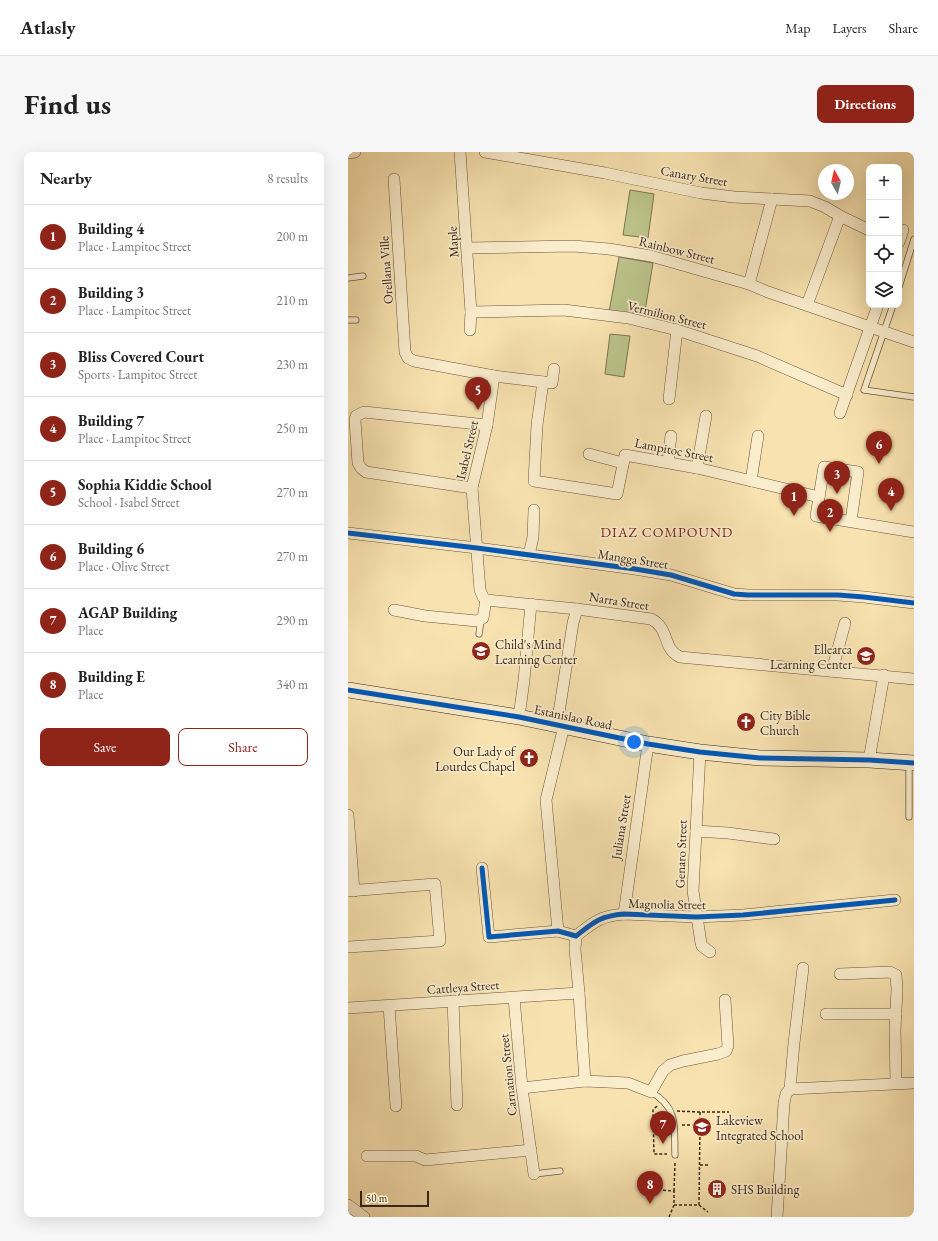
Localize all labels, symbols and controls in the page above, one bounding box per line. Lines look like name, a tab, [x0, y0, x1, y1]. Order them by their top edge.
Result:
text: Atlasly	[20, 15, 76, 40]
text: Map	[785, 19, 810, 37]
text: Layers	[832, 19, 867, 37]
text: Share	[889, 19, 918, 37]
button: Directions	[817, 85, 914, 123]
text: Find us	[24, 86, 111, 122]
street label: Canary Street	[659, 162, 729, 190]
north arrow	[818, 164, 854, 200]
map controls	[866, 164, 902, 308]
button: +	[866, 164, 902, 200]
text: Nearby	[40, 167, 92, 189]
text: 8 results	[267, 170, 308, 187]
button: −	[866, 200, 902, 236]
text: Building 4	[78, 219, 144, 238]
street label: Maple	[443, 226, 463, 258]
text: 1	[50, 228, 56, 245]
text: 200 m	[277, 228, 308, 245]
street label: Rainbow Street	[637, 232, 717, 268]
street label: Orellana Ville	[375, 235, 397, 305]
button: locate	[866, 236, 902, 272]
text: Place · Lampitoc Street	[78, 238, 191, 255]
button: layers	[866, 272, 902, 308]
text: Building 3	[78, 283, 144, 302]
text: 2	[50, 292, 56, 309]
text: 210 m	[277, 292, 308, 309]
street label: Vermilion Street	[626, 297, 708, 333]
text: Place · Lampitoc Street	[78, 302, 191, 319]
text: Bliss Covered Court	[78, 347, 204, 366]
text: 3	[50, 356, 56, 373]
text: 230 m	[277, 356, 308, 373]
text: Sports · Lampitoc Street	[78, 366, 197, 383]
pin: 5	[465, 377, 491, 410]
text: Building 7	[78, 411, 144, 430]
street label: Isabel Street	[452, 419, 482, 481]
text: 4	[50, 420, 56, 437]
text: 250 m	[277, 420, 308, 437]
text: Place · Lampitoc Street	[78, 430, 191, 447]
pin: 6	[866, 431, 892, 464]
street label: Lampitoc Street	[633, 434, 715, 466]
pin: 3	[824, 461, 850, 494]
text: Sophia Kiddie School	[78, 475, 212, 494]
pin: 4	[878, 478, 904, 511]
pin: 1	[781, 483, 807, 516]
text: 5	[50, 484, 56, 501]
text: 270 m	[277, 484, 308, 501]
text: School · Isabel Street	[78, 494, 179, 511]
pin: 2	[817, 499, 843, 532]
district label: DIAZ COMPOUND	[601, 523, 733, 541]
text: Building 6	[78, 539, 144, 558]
street label: Mangga Street	[597, 545, 669, 573]
text: 6	[50, 548, 56, 565]
text: 270 m	[277, 548, 308, 565]
text: Place · Olive Street	[78, 558, 169, 575]
street label: Narra Street	[588, 588, 650, 614]
text: AGAP Building	[78, 603, 177, 622]
text: 7	[50, 612, 56, 629]
text: 290 m	[277, 612, 308, 629]
text: Place	[78, 622, 104, 639]
place label: Child's Mind Learning Center	[495, 636, 578, 668]
school or university icon: Child's Mind Learning Center	[470, 640, 492, 662]
place label: Ellearca Learning Center	[770, 641, 853, 673]
school or university icon: Ellearca Learning Center	[855, 645, 877, 667]
text: Building E	[78, 667, 145, 686]
text: 8	[50, 676, 56, 693]
text: 340 m	[277, 676, 308, 693]
text: Place	[78, 686, 104, 703]
street label: Estanislao Road	[532, 700, 614, 734]
place label: City Bible Church	[760, 707, 810, 739]
church icon: City Bible Church	[735, 711, 757, 733]
button: Save	[40, 728, 170, 766]
button: Share	[178, 728, 308, 766]
your location	[624, 732, 644, 752]
place label: Our Lady of Lourdes Chapel	[435, 743, 517, 775]
church icon: Our Lady of Lourdes Chapel	[518, 747, 540, 769]
street label: Juliana Street	[607, 793, 635, 862]
street label: Genaro Street	[671, 819, 691, 889]
street label: Magnolia Street	[628, 895, 706, 913]
street label: Cattleya Street	[426, 976, 500, 998]
street label: Carnation Street	[495, 1033, 521, 1117]
pin: 7	[650, 1111, 676, 1144]
place label: Lakeview Integrated School	[716, 1112, 804, 1144]
school or university icon: Lakeview Integrated School	[691, 1116, 713, 1138]
pin: 8	[637, 1171, 663, 1204]
building icon: SHS Building	[706, 1178, 728, 1200]
place label: SHS Building	[731, 1181, 800, 1198]
scale bar	[360, 1189, 429, 1208]
text: 50 m	[366, 1191, 387, 1205]

